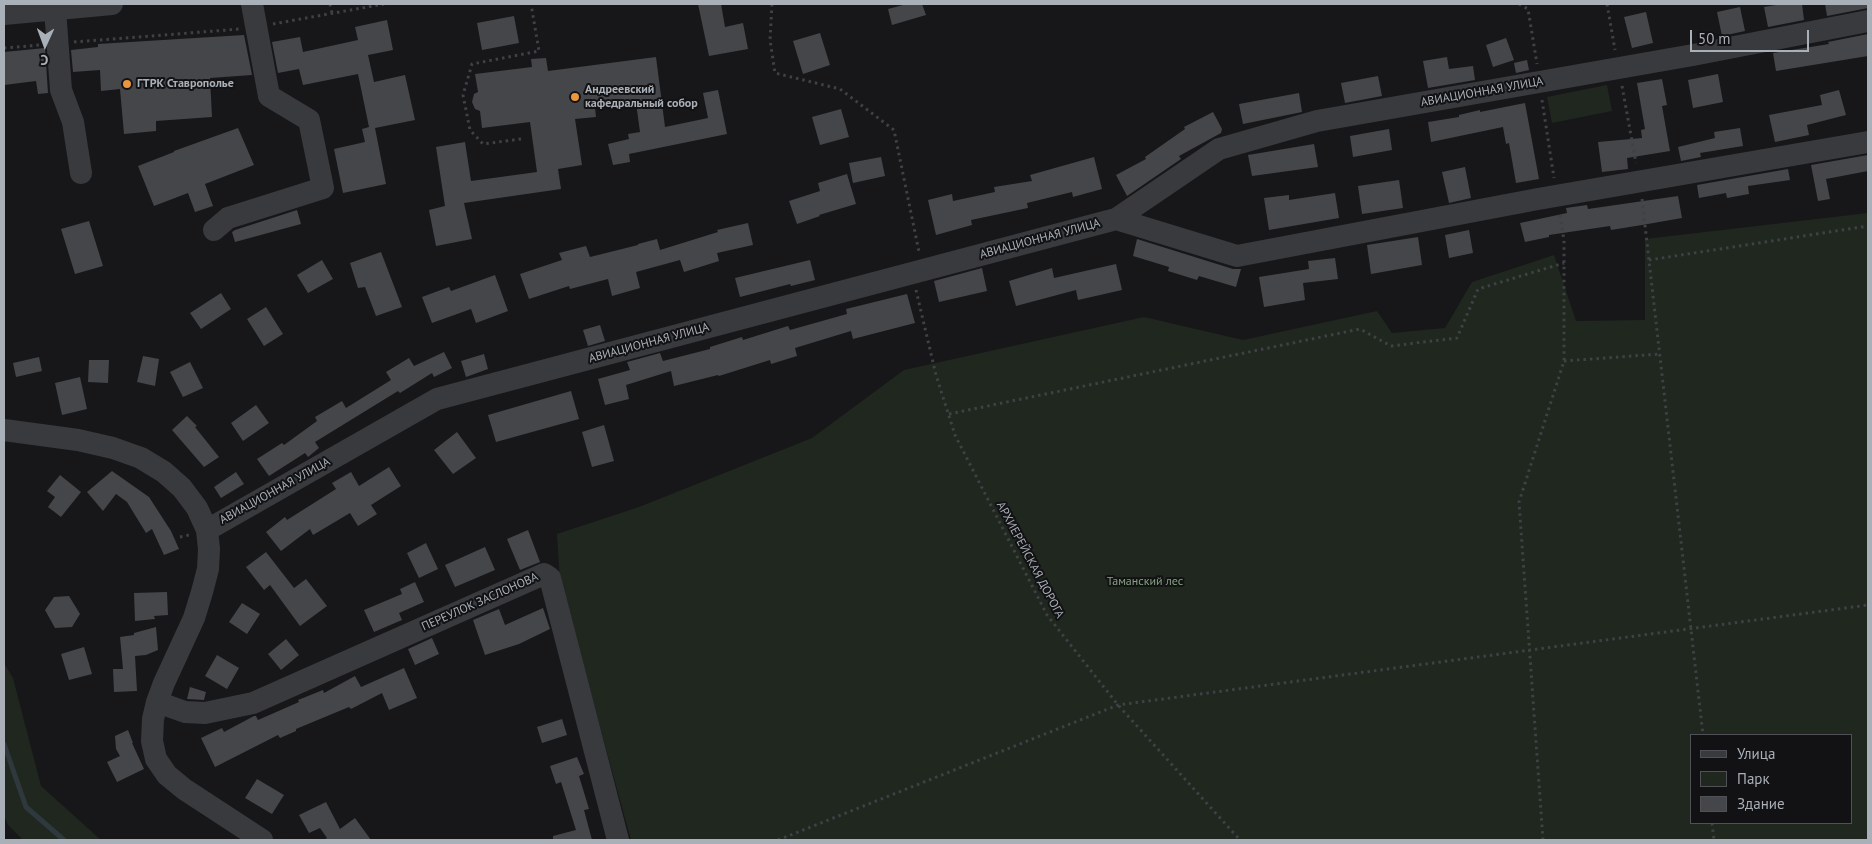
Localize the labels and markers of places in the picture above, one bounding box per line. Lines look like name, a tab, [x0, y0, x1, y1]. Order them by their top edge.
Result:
place label: ГТРК Ставрополье	[137, 77, 234, 91]
marker: ГТРК Ставрополье	[121, 78, 133, 90]
place label: Андреевский кафедральный собор	[585, 83, 698, 111]
marker: Андреевский кафедральный собор	[569, 91, 581, 103]

